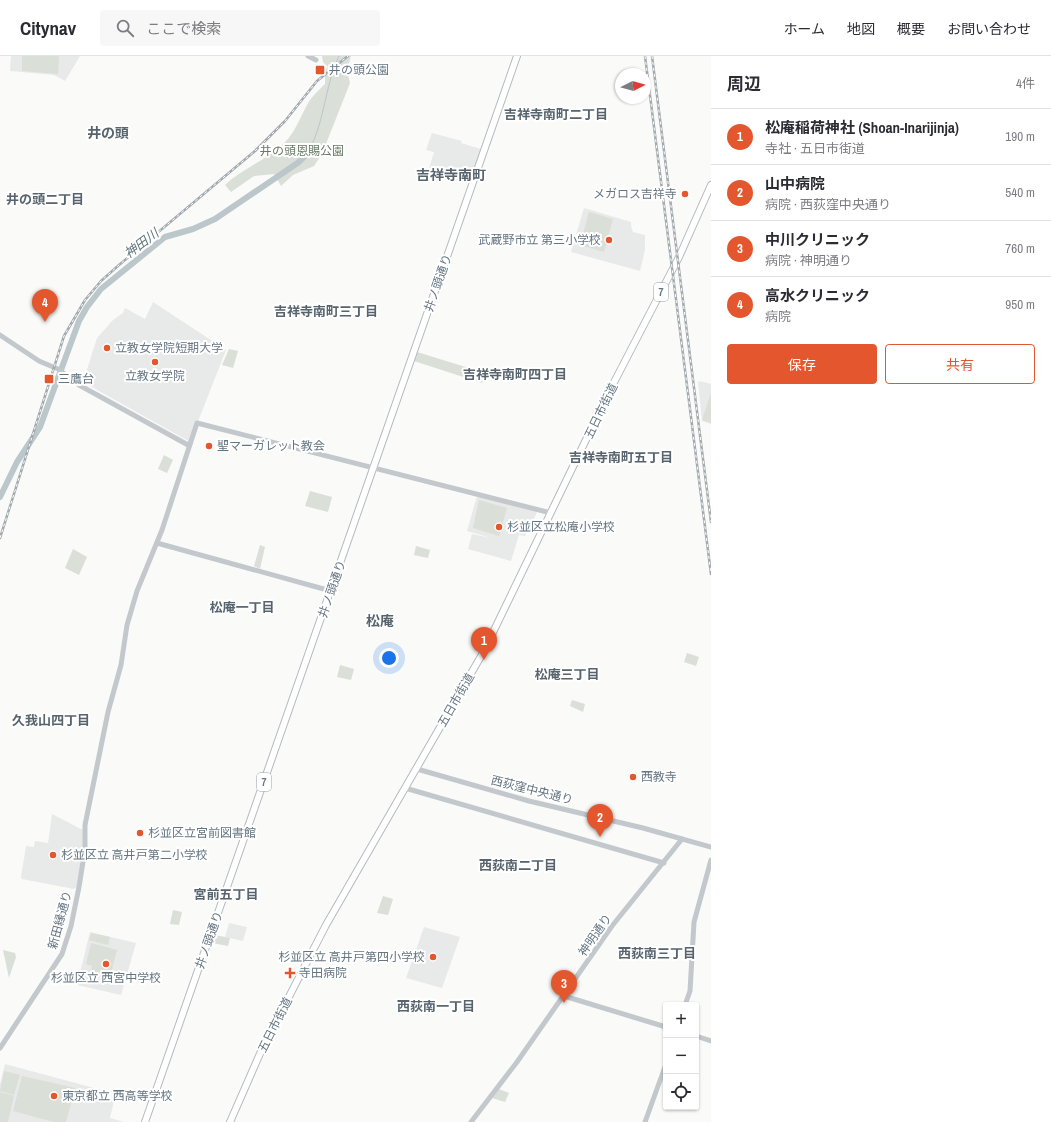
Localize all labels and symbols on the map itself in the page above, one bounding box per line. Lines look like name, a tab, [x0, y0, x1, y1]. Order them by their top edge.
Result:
place label: 井の頭公園	[329, 62, 389, 78]
marker: 井の頭公園	[314, 64, 326, 76]
north arrow	[615, 68, 651, 104]
district label: 吉祥寺南町二丁目	[504, 106, 608, 123]
district label: 井の頭	[87, 124, 129, 142]
park label: 井の頭恩賜公園	[260, 143, 344, 159]
district label: 吉祥寺南町	[416, 166, 486, 184]
place label: メガロス吉祥寺	[593, 186, 677, 202]
marker: メガロス吉祥寺	[680, 189, 690, 199]
district label: 井の頭二丁目	[6, 191, 84, 208]
water label: 神田川	[121, 224, 164, 262]
place label: 武蔵野市立 第三小学校	[478, 232, 601, 248]
marker: 武蔵野市立 第三小学校	[604, 235, 614, 245]
street label: 井ノ頭通り	[421, 252, 455, 314]
road number: 7	[654, 283, 668, 301]
pin: 4	[32, 289, 58, 322]
district label: 吉祥寺南町三丁目	[274, 303, 378, 320]
place label: 立教女学院短期大学	[115, 340, 223, 356]
marker: 立教女学院短期大学	[102, 343, 112, 353]
marker: 立教女学院	[150, 357, 160, 367]
district label: 吉祥寺南町四丁目	[463, 366, 567, 383]
place label: 立教女学院	[125, 368, 185, 384]
place label: 三鷹台	[58, 371, 94, 387]
marker: 三鷹台	[43, 373, 55, 385]
street label: 五日市街道	[581, 381, 621, 441]
place label: 聖マーガレット教会	[217, 438, 325, 454]
marker: 聖マーガレット教会	[204, 441, 214, 451]
district label: 吉祥寺南町五丁目	[569, 449, 673, 466]
place label: 杉並区立松庵小学校	[507, 519, 615, 535]
marker: 杉並区立松庵小学校	[494, 522, 504, 532]
street label: 井ノ頭通り	[315, 558, 349, 620]
district label: 松庵一丁目	[209, 599, 275, 616]
district label: 松庵	[366, 612, 394, 630]
pin: 1	[471, 627, 497, 660]
your location	[379, 648, 399, 668]
district label: 松庵三丁目	[534, 666, 600, 683]
street label: 五日市街道	[434, 670, 478, 730]
district label: 久我山四丁目	[12, 712, 90, 729]
place label: 西教寺	[641, 769, 677, 785]
street label: 西荻窪中央通り	[489, 772, 575, 808]
marker: 西教寺	[628, 772, 638, 782]
road number: 7	[257, 773, 271, 791]
pin: 2	[587, 804, 613, 837]
place label: 杉並区立宮前図書館	[148, 825, 256, 841]
marker: 杉並区立宮前図書館	[135, 828, 145, 838]
place label: 杉並区立 高井戸第二小学校	[61, 847, 208, 863]
marker: 杉並区立 高井戸第二小学校	[48, 850, 58, 860]
district label: 西荻南二丁目	[479, 857, 557, 874]
district label: 宮前五丁目	[193, 886, 259, 903]
street label: 新田縁通り	[45, 889, 75, 951]
street label: 井ノ頭通り	[192, 909, 226, 971]
street label: 神明通り	[575, 911, 615, 959]
district label: 西荻南三丁目	[618, 945, 696, 962]
place label: 杉並区立 高井戸第四小学校	[278, 949, 425, 965]
marker: 杉並区立 高井戸第四小学校	[428, 952, 438, 962]
marker: 杉並区立 西宮中学校	[101, 959, 111, 969]
place label: 寺田病院	[299, 965, 347, 981]
marker: 寺田病院	[284, 967, 296, 979]
place label: 杉並区立 西宮中学校	[51, 970, 161, 986]
pin: 3	[551, 970, 577, 1003]
street label: 五日市街道	[254, 995, 296, 1055]
district label: 西荻南一丁目	[397, 998, 475, 1015]
place label: 東京都立 西高等学校	[62, 1088, 173, 1104]
marker: 東京都立 西高等学校	[49, 1091, 59, 1101]

